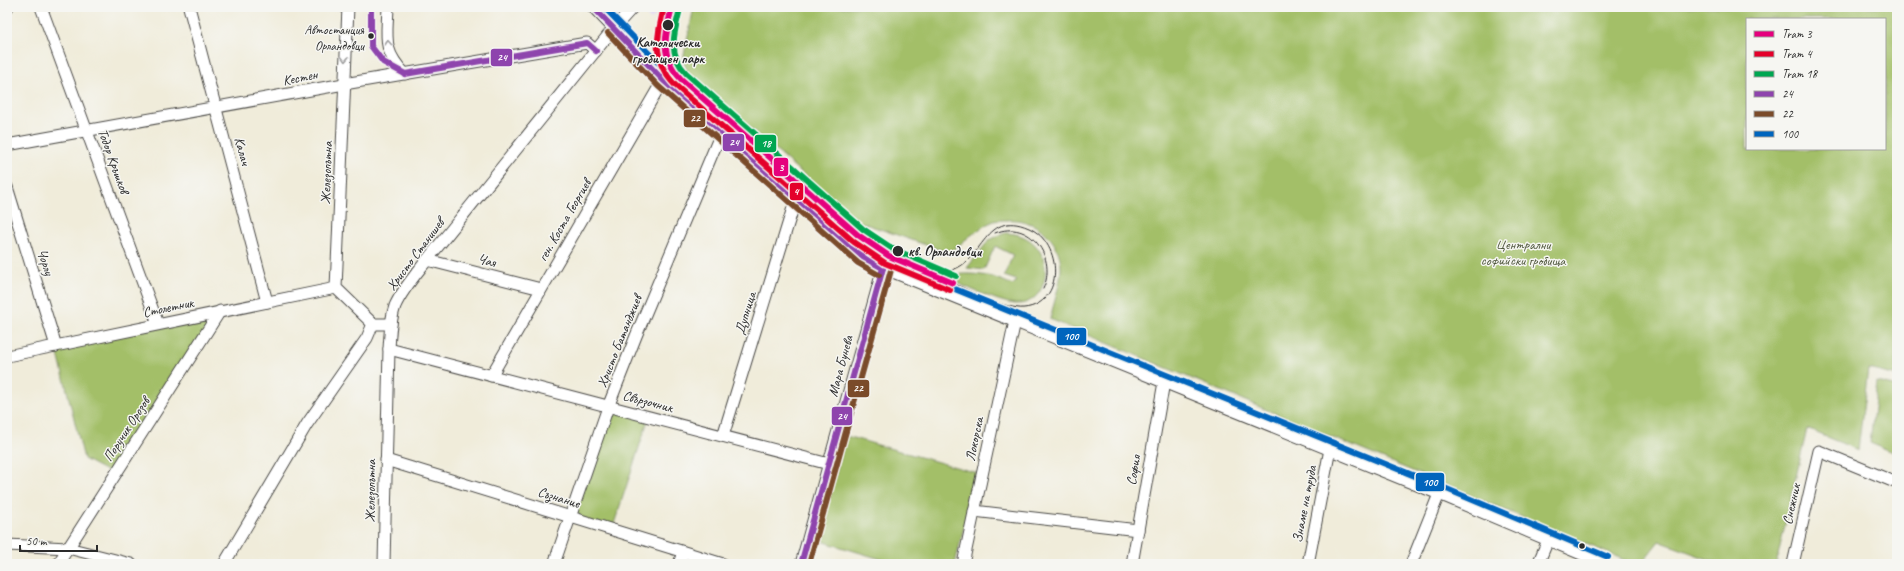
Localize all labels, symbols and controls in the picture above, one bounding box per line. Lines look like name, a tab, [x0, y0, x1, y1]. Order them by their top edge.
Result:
marker: Католически гробищен парк	[661, 18, 675, 32]
legend	[1746, 18, 1886, 150]
place label: Автостанция Орландовци	[305, 22, 365, 54]
text: Tram 3	[1782, 26, 1813, 42]
marker: Автостанция Орландовци	[366, 31, 376, 41]
place label: Католически гробищен парк	[632, 34, 705, 67]
one-way arrow	[384, 40, 393, 46]
text: Tram 4	[1782, 46, 1813, 62]
line badge: 24	[490, 48, 513, 67]
text: 24	[497, 50, 509, 64]
one-way arrow	[341, 56, 349, 62]
street label: Кестен	[281, 66, 320, 89]
text: Tram 18	[1782, 66, 1819, 82]
text: 24	[1782, 86, 1794, 102]
text: 22	[1782, 106, 1794, 122]
line badge: 22	[683, 109, 706, 128]
text: 22	[690, 111, 701, 125]
text: 100	[1782, 126, 1800, 142]
street label: Тодор Кръшков	[94, 127, 134, 198]
line badge: 24	[722, 133, 745, 152]
line badge: 18	[754, 134, 777, 153]
street label: Калач	[231, 135, 255, 168]
text: 24	[729, 135, 741, 149]
text: 18	[761, 136, 773, 150]
street label: Железопътна	[317, 140, 336, 205]
line badge: 3	[773, 157, 789, 177]
text: 3	[779, 160, 785, 174]
street label: ген. Коста Георгиев	[534, 174, 596, 264]
line badge: 4	[789, 182, 804, 201]
text: 4	[794, 184, 801, 198]
street label: Христо Станишев	[383, 212, 450, 294]
park label: Централни софийски гробища	[1481, 236, 1566, 269]
place label: кв. Орландовци	[908, 243, 983, 260]
marker: кв. Орландовци	[891, 244, 905, 258]
street label: Чорлу	[34, 247, 58, 278]
street label: Чая	[476, 250, 499, 271]
street label: Дупница	[731, 289, 760, 336]
street label: Христо Батанджиев	[593, 290, 647, 390]
street label: Столетник	[141, 293, 197, 321]
line badge: 100	[1056, 327, 1087, 346]
text: 100	[1064, 329, 1079, 343]
street label: Мара Бунева	[824, 332, 857, 399]
line badge: 22	[847, 379, 870, 398]
text: 22	[853, 381, 864, 395]
street label: Свързочник	[621, 387, 677, 417]
street label: Поручик Орозов	[99, 392, 155, 464]
line badge: 24	[831, 406, 853, 426]
text: 24	[837, 409, 849, 423]
street label: Локорска	[962, 414, 988, 463]
street label: София	[1123, 453, 1145, 486]
street label: Железопътна	[361, 459, 380, 523]
street label: Знаме на труда	[1289, 463, 1321, 544]
line badge: 100	[1415, 472, 1445, 492]
text: 100	[1423, 475, 1438, 489]
street label: Снежник	[1779, 480, 1805, 526]
street label: Съзнание	[536, 483, 583, 512]
scale bar	[20, 527, 97, 553]
text: 50 m	[26, 533, 48, 549]
unlabelled marker	[1577, 541, 1587, 551]

